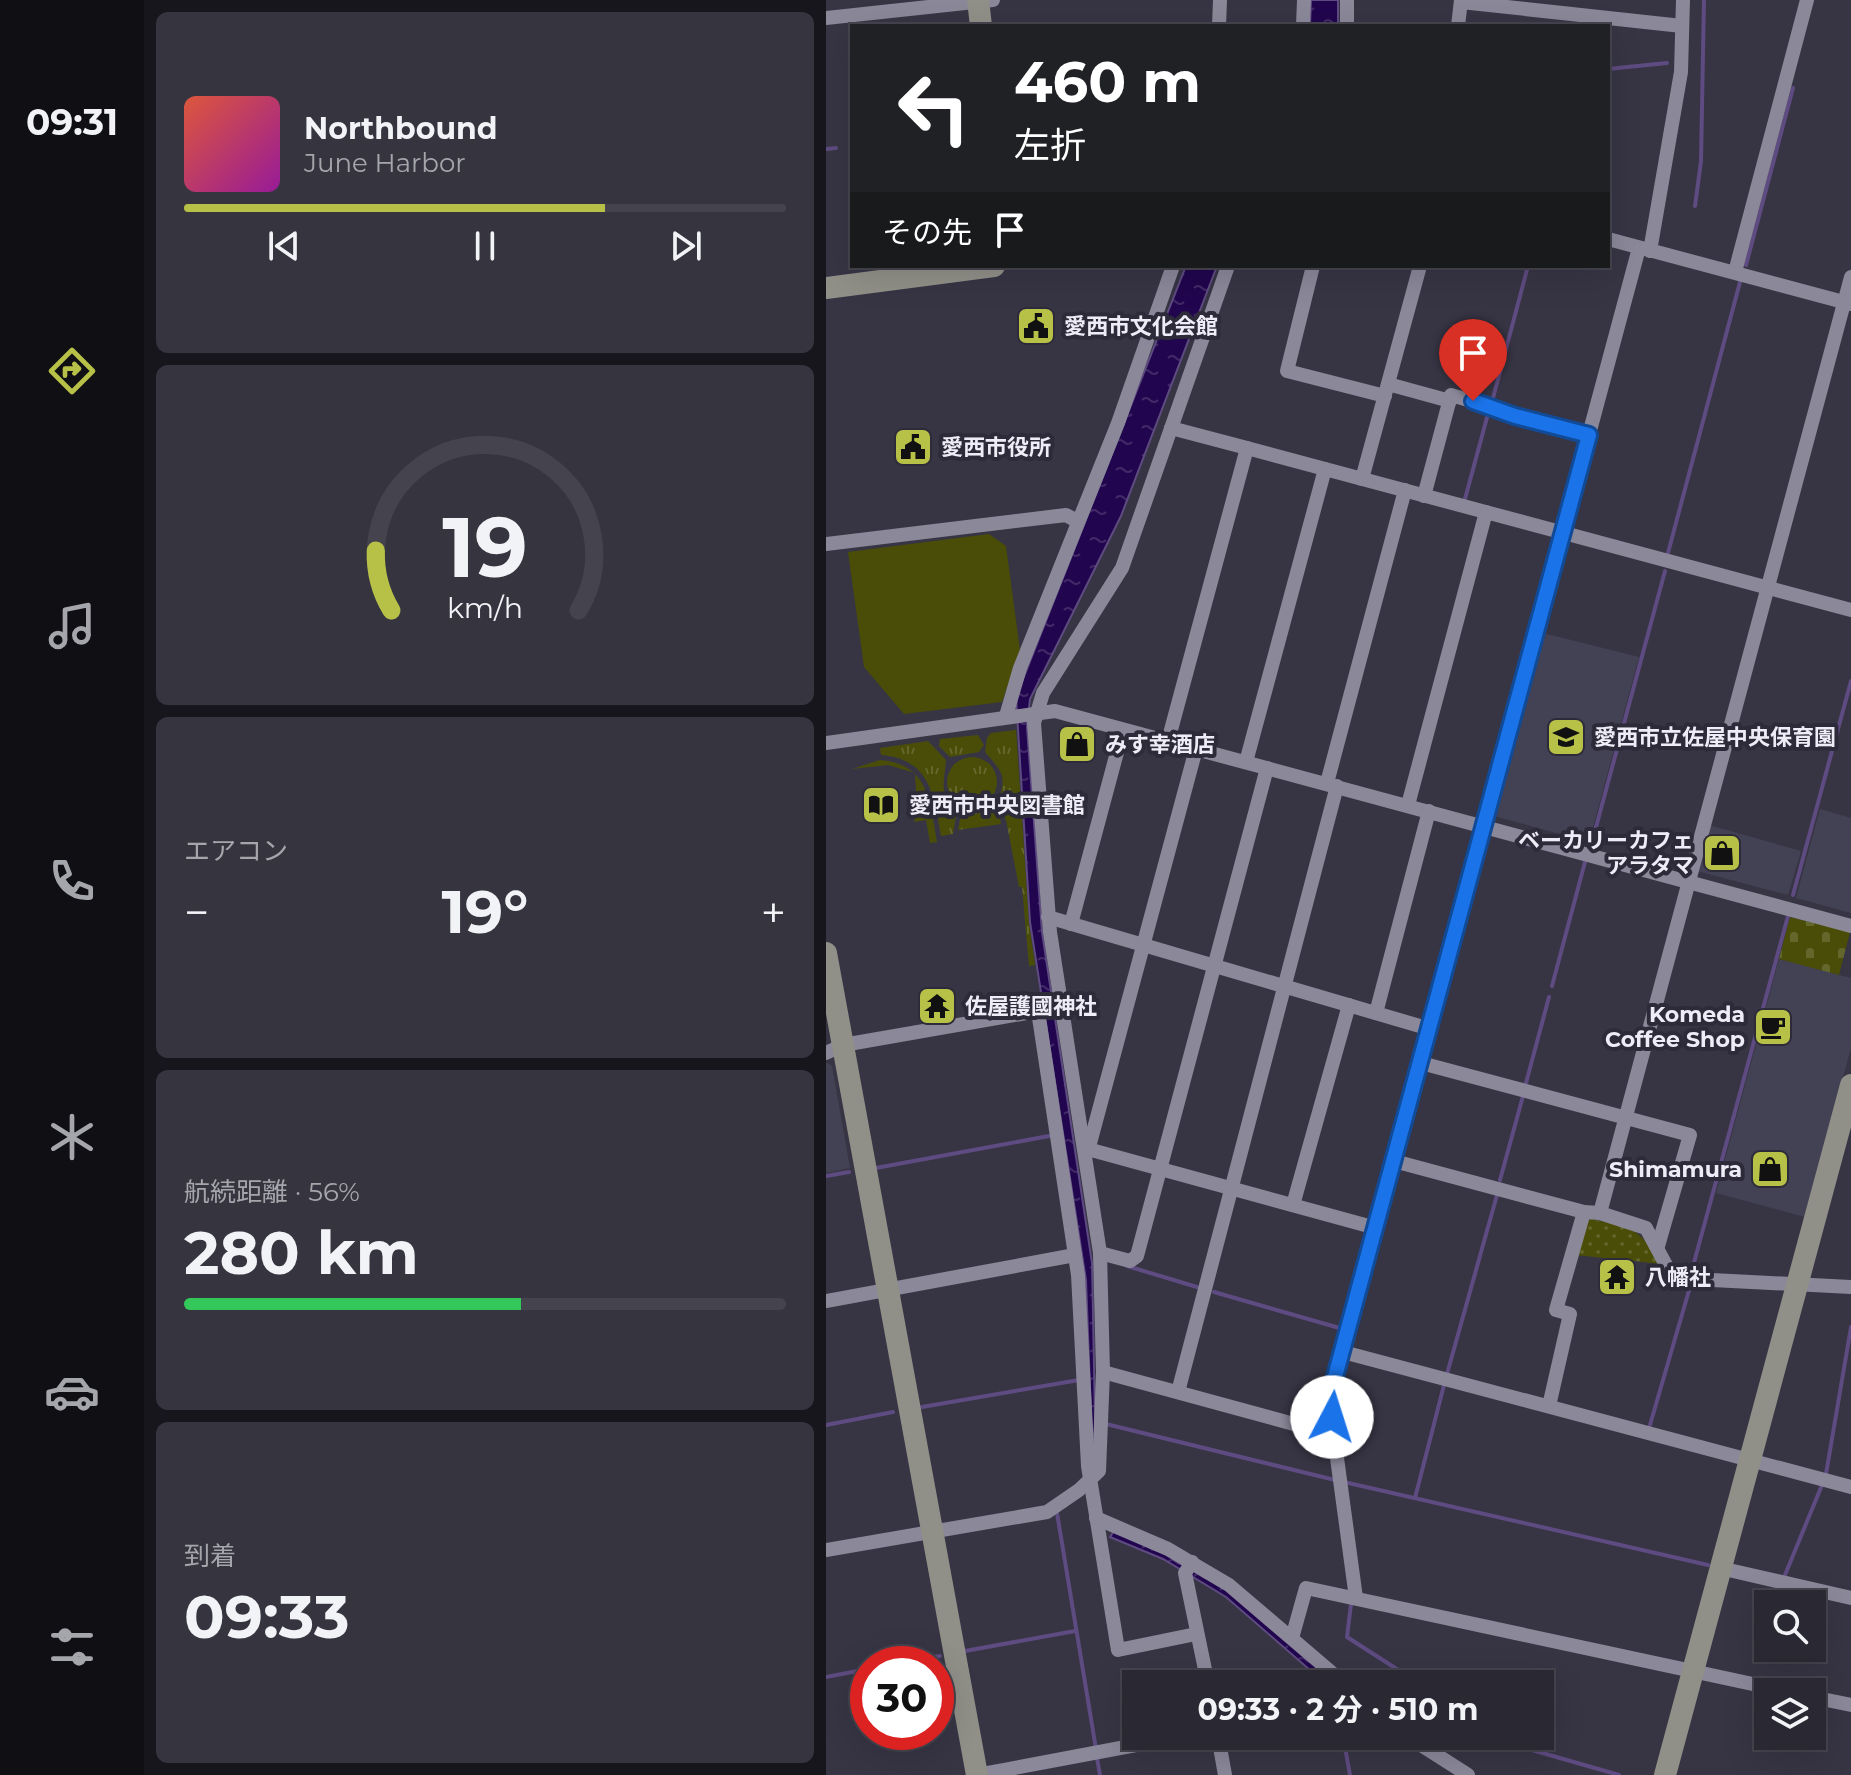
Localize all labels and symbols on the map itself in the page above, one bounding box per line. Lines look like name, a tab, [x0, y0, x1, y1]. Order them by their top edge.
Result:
public building icon: 愛西市文化会館	[1015, 305, 1057, 347]
place label: 愛西市文化会館	[1064, 313, 1218, 340]
pin	[1439, 319, 1507, 401]
public building icon: 愛西市役所	[892, 426, 934, 468]
place label: 愛西市役所	[941, 434, 1051, 461]
school or university icon: 愛西市立佐屋中央保育園	[1545, 716, 1587, 758]
shop icon: みす幸酒店	[1056, 723, 1098, 765]
place label: 愛西市立佐屋中央保育園	[1594, 724, 1836, 751]
place label: みす幸酒店	[1105, 731, 1215, 758]
library icon: 愛西市中央図書館	[860, 784, 902, 826]
place label: 愛西市中央図書館	[909, 792, 1085, 819]
place label: ベーカリーカフェ アラタマ	[1518, 827, 1694, 879]
shop icon: ベーカリーカフェ アラタマ	[1701, 832, 1743, 874]
temple icon: 佐屋護國神社	[916, 985, 958, 1027]
place label: 佐屋護國神社	[965, 993, 1097, 1020]
place label: Komeda Coffee Shop	[1605, 1001, 1745, 1053]
cafe icon: Komeda Coffee Shop	[1752, 1006, 1794, 1048]
shop icon: Shimamura	[1749, 1148, 1791, 1190]
place label: Shimamura	[1609, 1156, 1742, 1183]
temple icon: 八幡社	[1596, 1256, 1638, 1298]
place label: 八幡社	[1645, 1264, 1711, 1291]
position arrow	[1290, 1375, 1374, 1459]
speed limit sign: 30	[850, 1646, 954, 1750]

